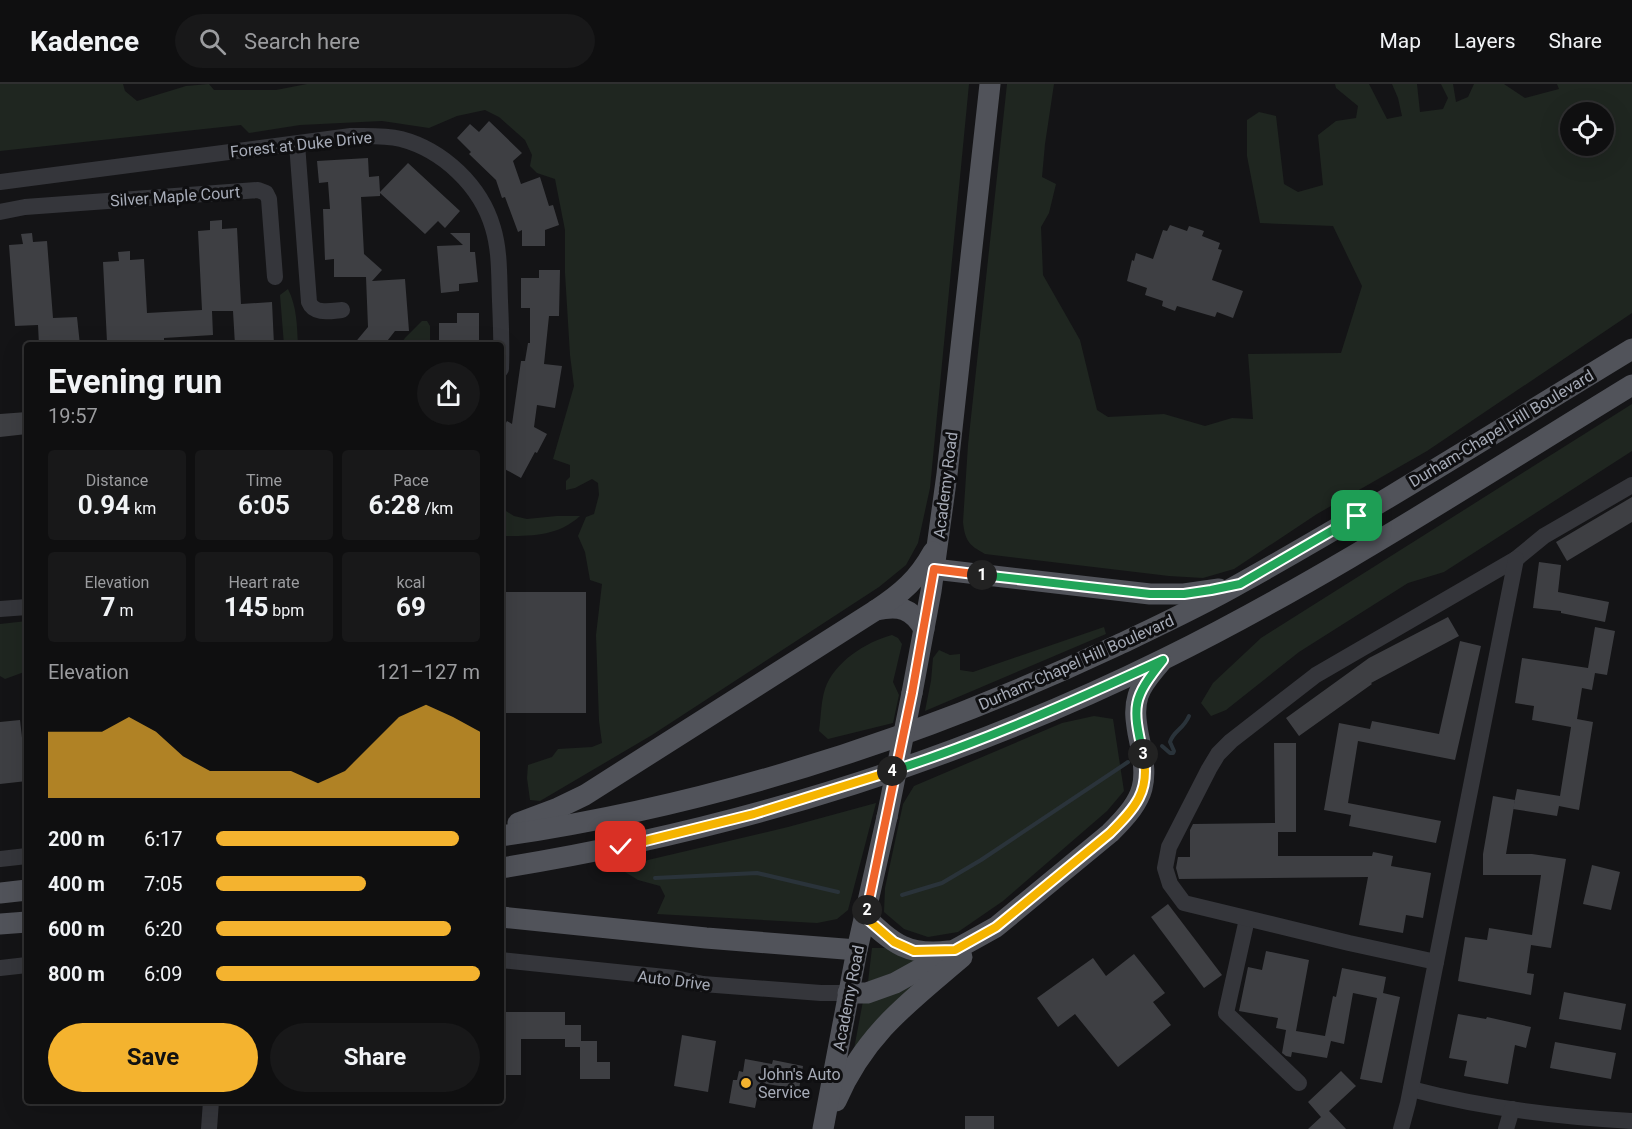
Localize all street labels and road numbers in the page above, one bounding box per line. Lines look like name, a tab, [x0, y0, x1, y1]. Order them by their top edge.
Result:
street label: Forest at Duke Drive	[229, 128, 373, 161]
street label: Silver Maple Court	[109, 182, 241, 211]
street label: Durham-Chapel Hill Boulevard	[1406, 366, 1597, 491]
street label: Academy Road	[930, 431, 961, 539]
street label: Durham-Chapel Hill Boulevard	[976, 611, 1177, 714]
street label: Academy Road	[829, 944, 868, 1053]
street label: Auto Drive	[636, 967, 711, 994]

